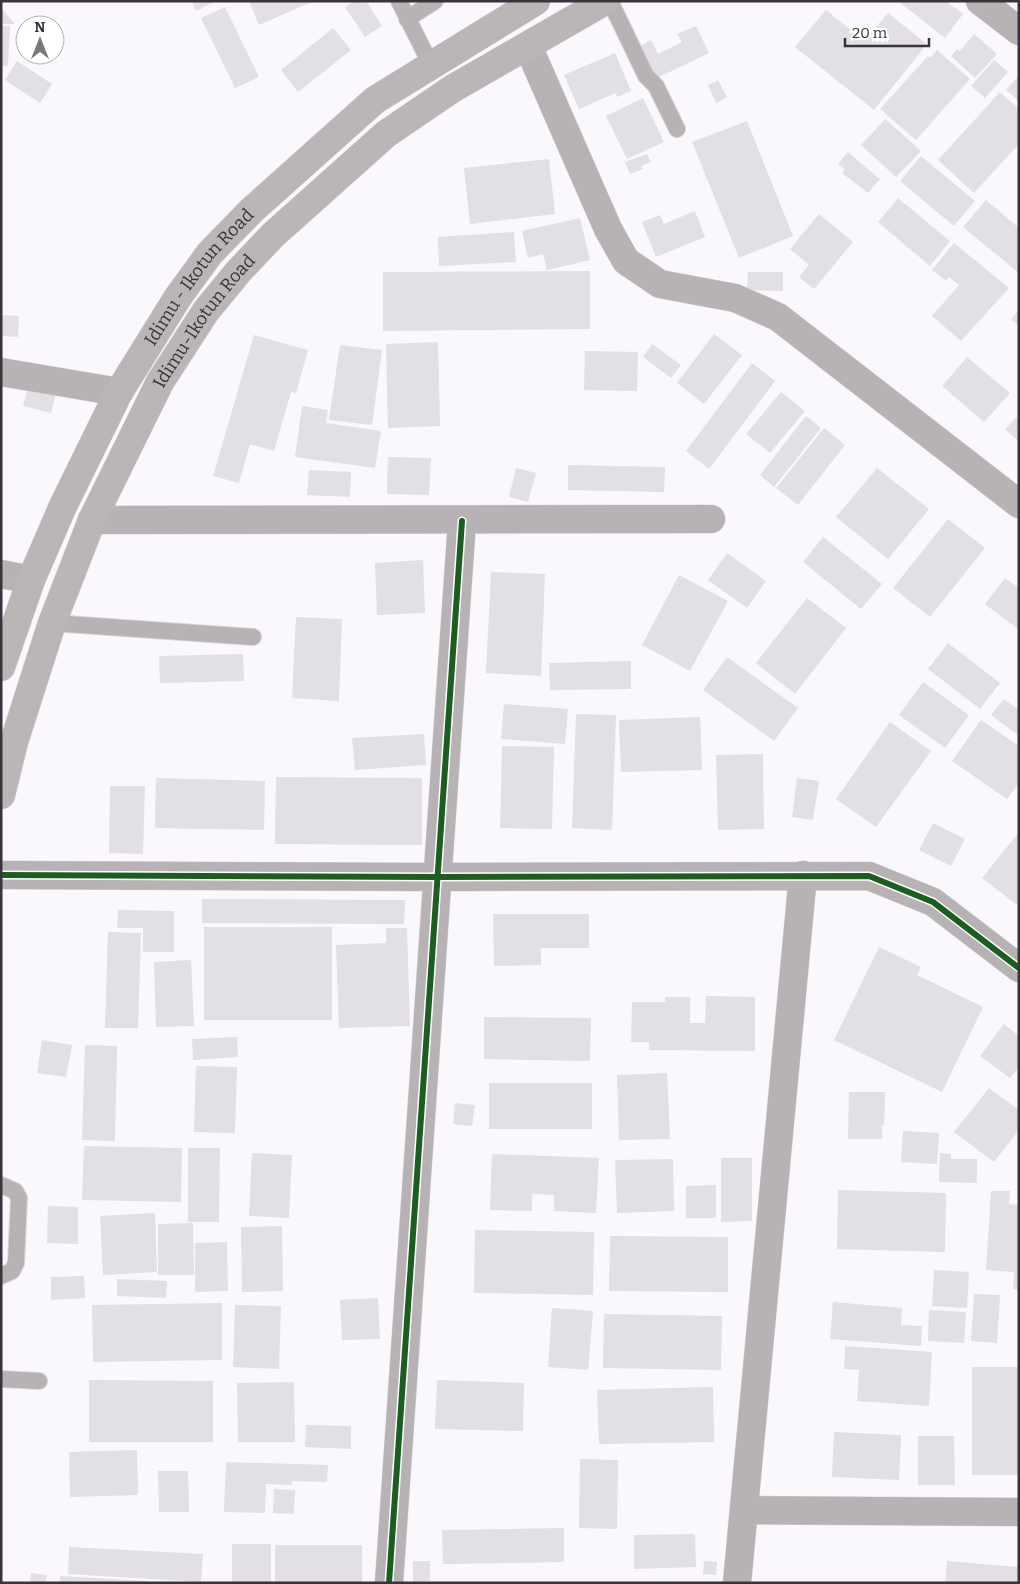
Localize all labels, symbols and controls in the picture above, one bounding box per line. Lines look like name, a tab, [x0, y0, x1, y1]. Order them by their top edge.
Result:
north arrow	[15, 15, 65, 65]
scale bar	[845, 15, 929, 47]
text: N	[35, 19, 46, 36]
text: 20 m	[852, 24, 888, 42]
street label: Idimu - Ikotun Road	[140, 204, 258, 350]
street label: Idimu-Ikotun Road	[148, 250, 260, 391]

